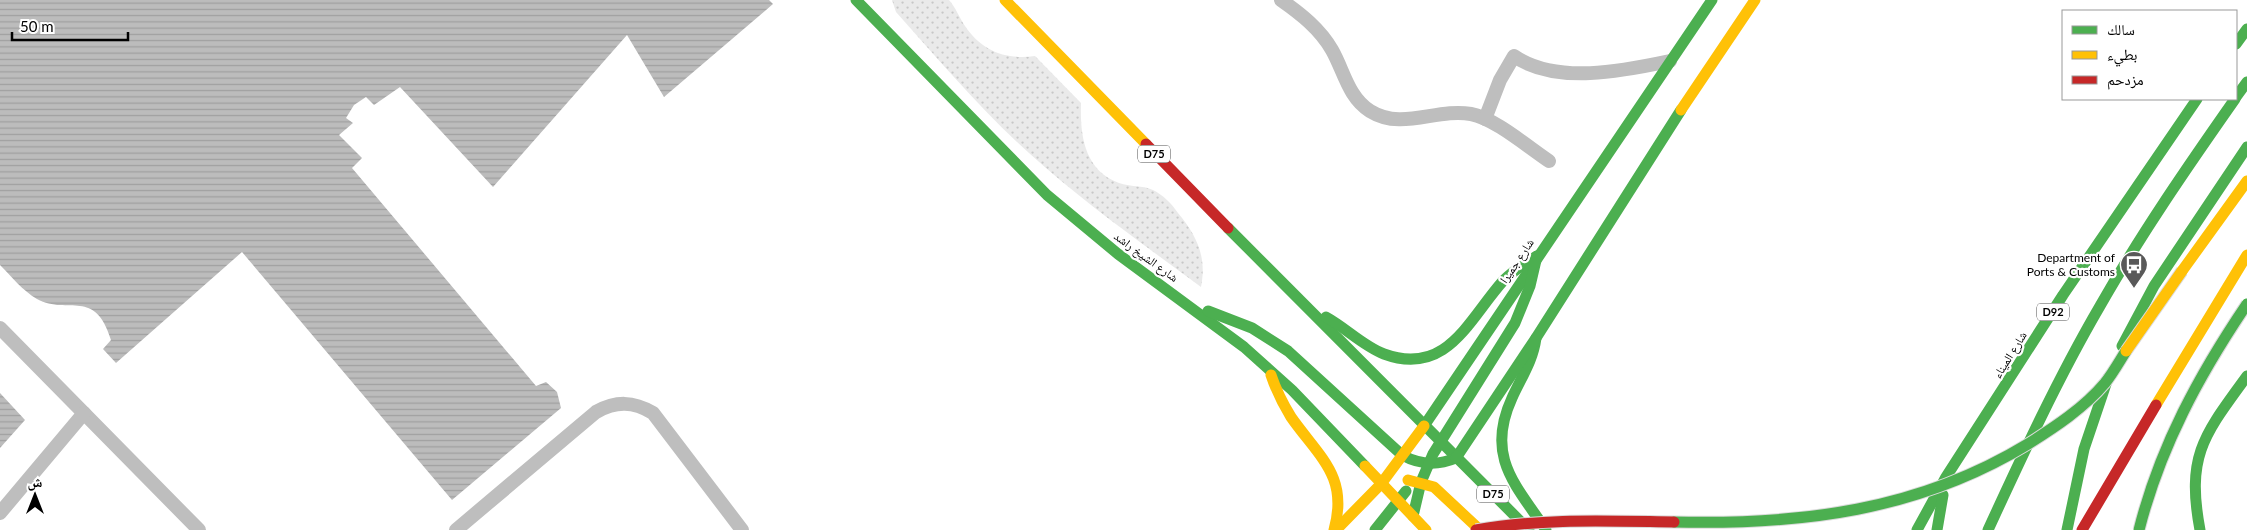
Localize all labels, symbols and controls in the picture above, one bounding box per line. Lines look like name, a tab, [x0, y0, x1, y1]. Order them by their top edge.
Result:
scale bar	[12, 10, 129, 42]
legend	[2062, 10, 2237, 100]
text: 50 m	[20, 17, 54, 35]
text: سالك	[2107, 20, 2135, 38]
text: بطيء	[2107, 45, 2137, 67]
text: مزدحم	[2107, 70, 2144, 90]
road number: D75	[1138, 146, 1170, 162]
street label: شارع الشيخ راشد	[1111, 228, 1181, 286]
street label: شارع جميرا	[1496, 236, 1538, 286]
place label: Department of Ports & Customs	[2027, 250, 2116, 279]
bus stop icon: Department of Ports & Customs	[2119, 250, 2149, 289]
road number: D92	[2037, 304, 2069, 320]
street label: شارع الميناء	[1989, 328, 2031, 381]
north arrow	[10, 470, 60, 520]
text: ش	[28, 473, 43, 491]
road number: D75	[1477, 486, 1509, 502]

